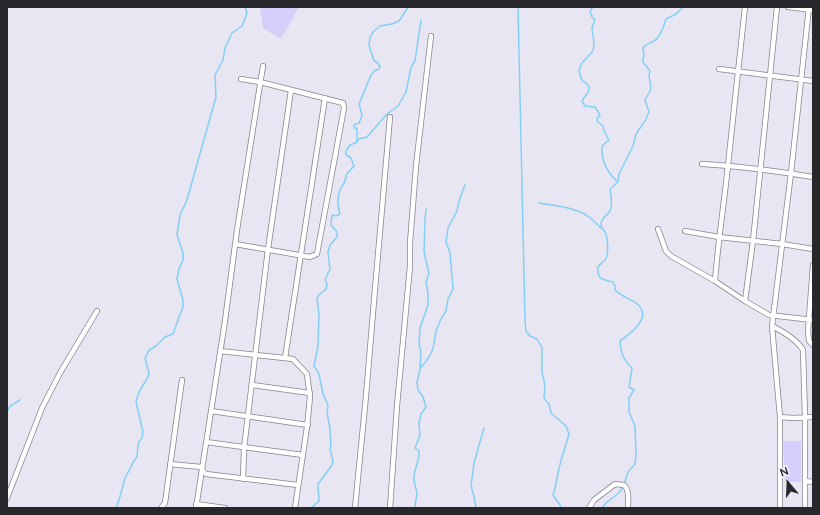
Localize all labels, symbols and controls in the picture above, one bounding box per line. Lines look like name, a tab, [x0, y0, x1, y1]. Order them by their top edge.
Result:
north arrow	[768, 463, 808, 503]
text: N	[778, 464, 790, 480]

